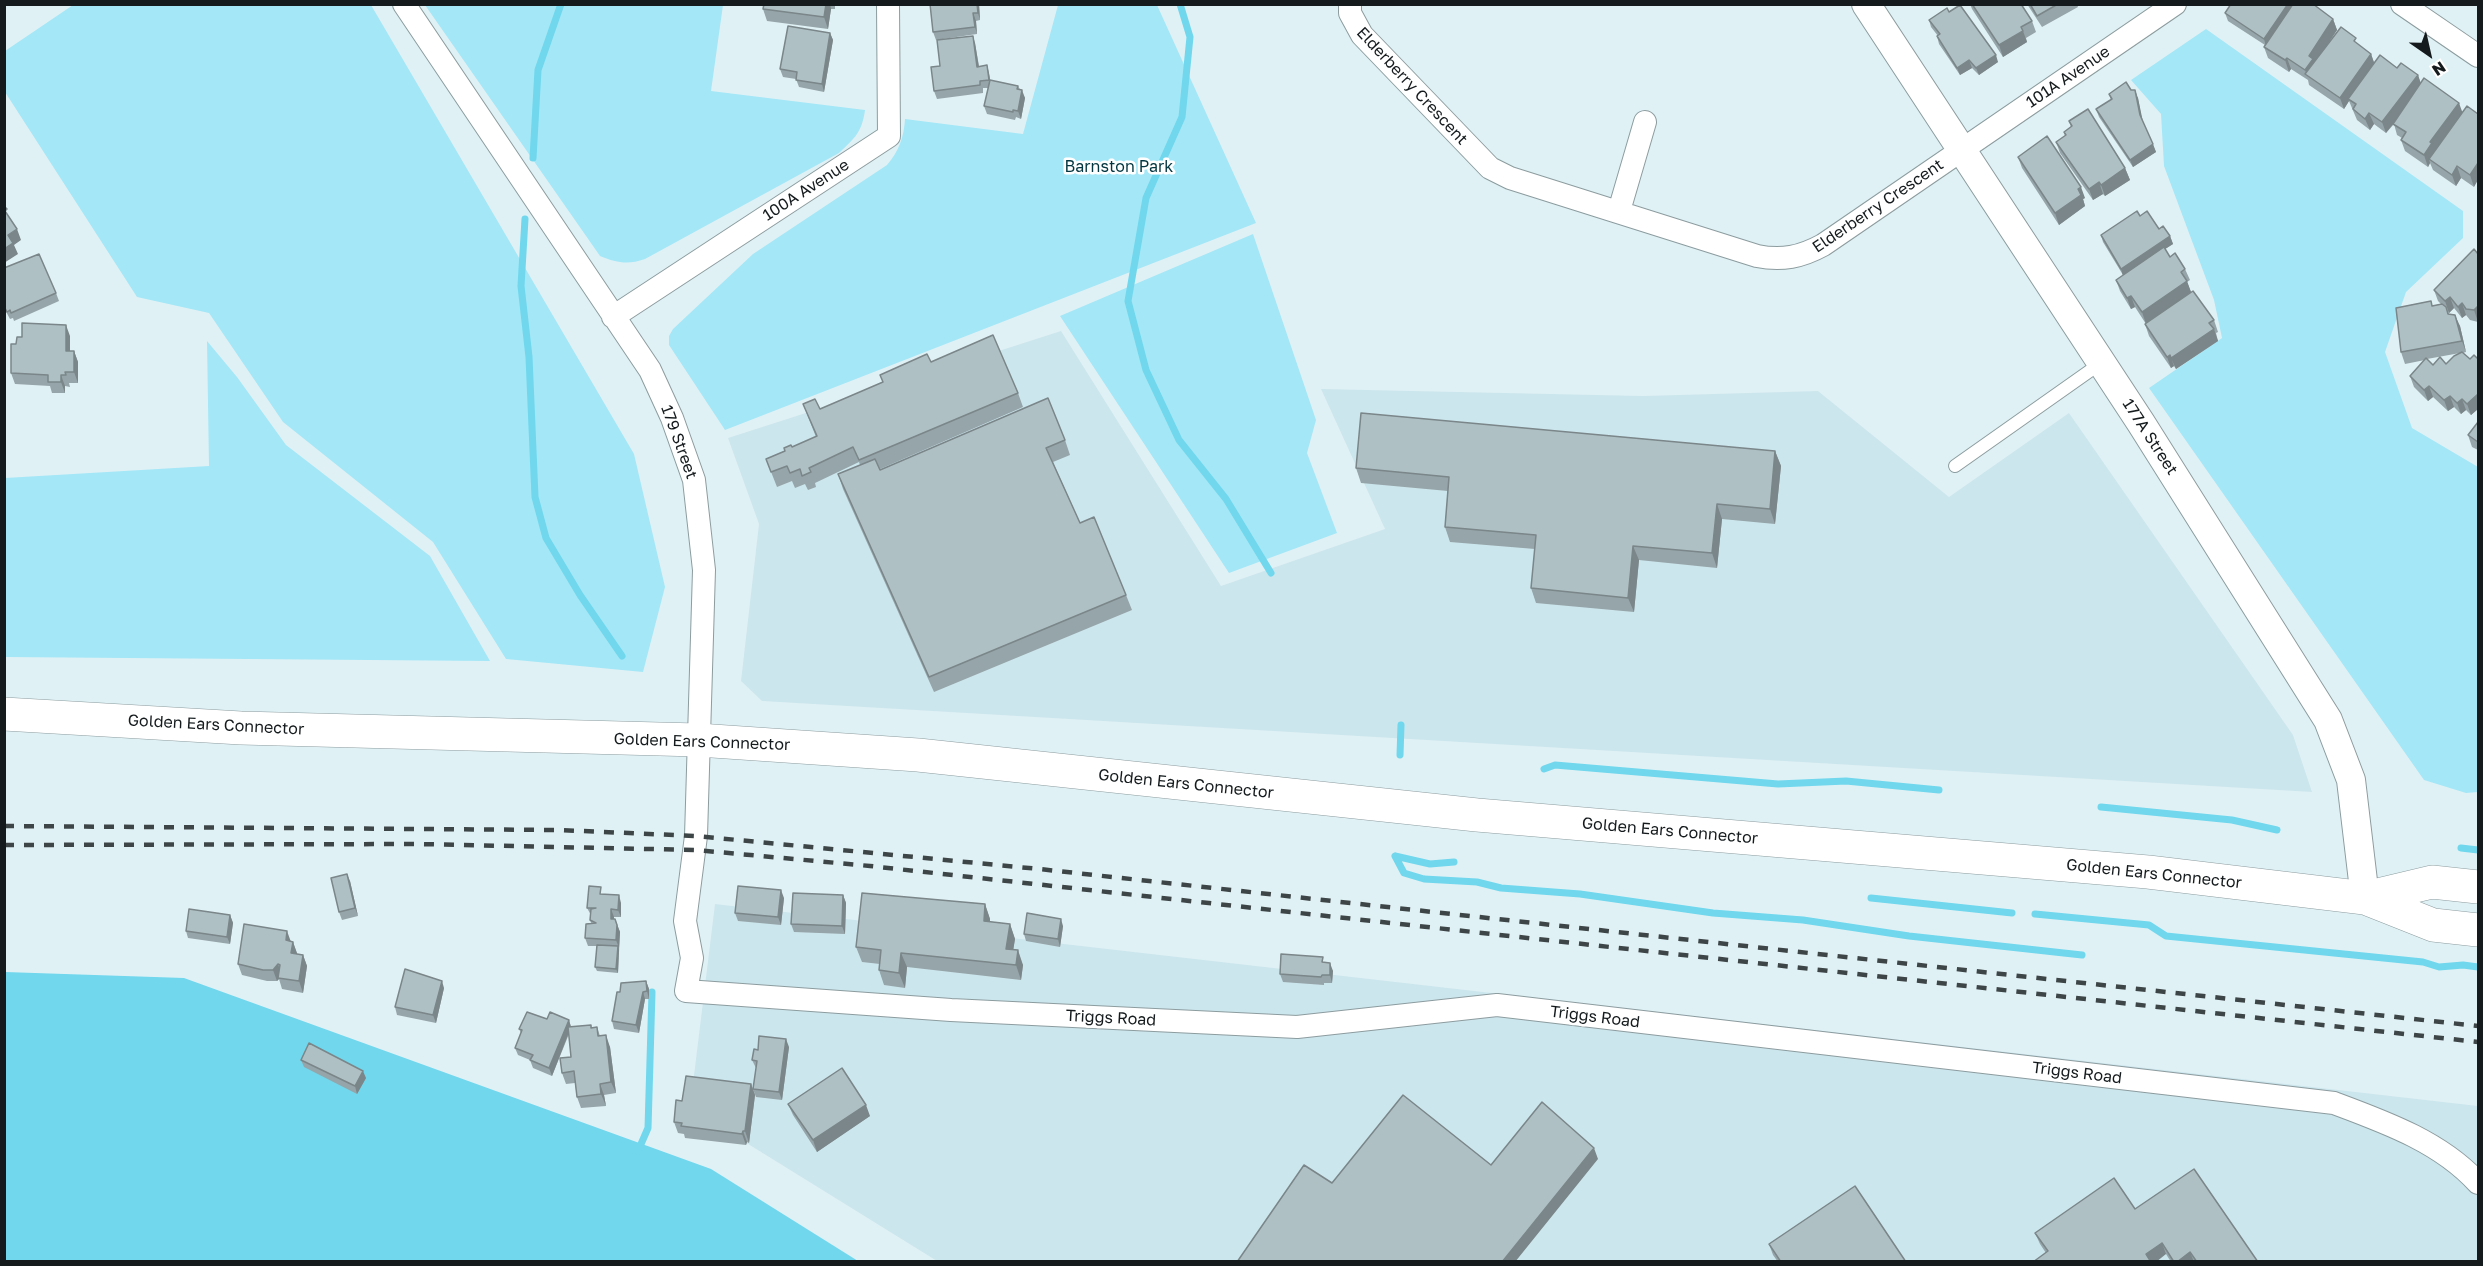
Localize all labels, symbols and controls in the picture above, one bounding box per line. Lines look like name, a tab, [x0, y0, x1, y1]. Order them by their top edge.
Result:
street label: Elderberry Crescent	[1352, 23, 1472, 149]
north arrow	[2399, 24, 2459, 84]
street label: 101A Avenue	[2023, 42, 2113, 112]
text: N	[2428, 57, 2450, 81]
street label: 100A Avenue	[759, 155, 853, 225]
street label: Elderberry Crescent	[1809, 155, 1947, 257]
park label: Barnston Park	[1065, 157, 1173, 177]
street label: 177A Street	[2118, 395, 2182, 479]
street label: 179 Street	[657, 402, 701, 482]
street label: Golden Ears Connector	[127, 711, 305, 739]
street label: Golden Ears Connector	[613, 729, 791, 755]
street label: Golden Ears Connector	[1097, 765, 1275, 803]
street label: Golden Ears Connector	[1581, 814, 1759, 848]
street label: Golden Ears Connector	[2065, 855, 2243, 893]
street label: Triggs Road	[1549, 1002, 1641, 1032]
street label: Triggs Road	[1065, 1006, 1157, 1030]
street label: Triggs Road	[2031, 1058, 2123, 1088]

